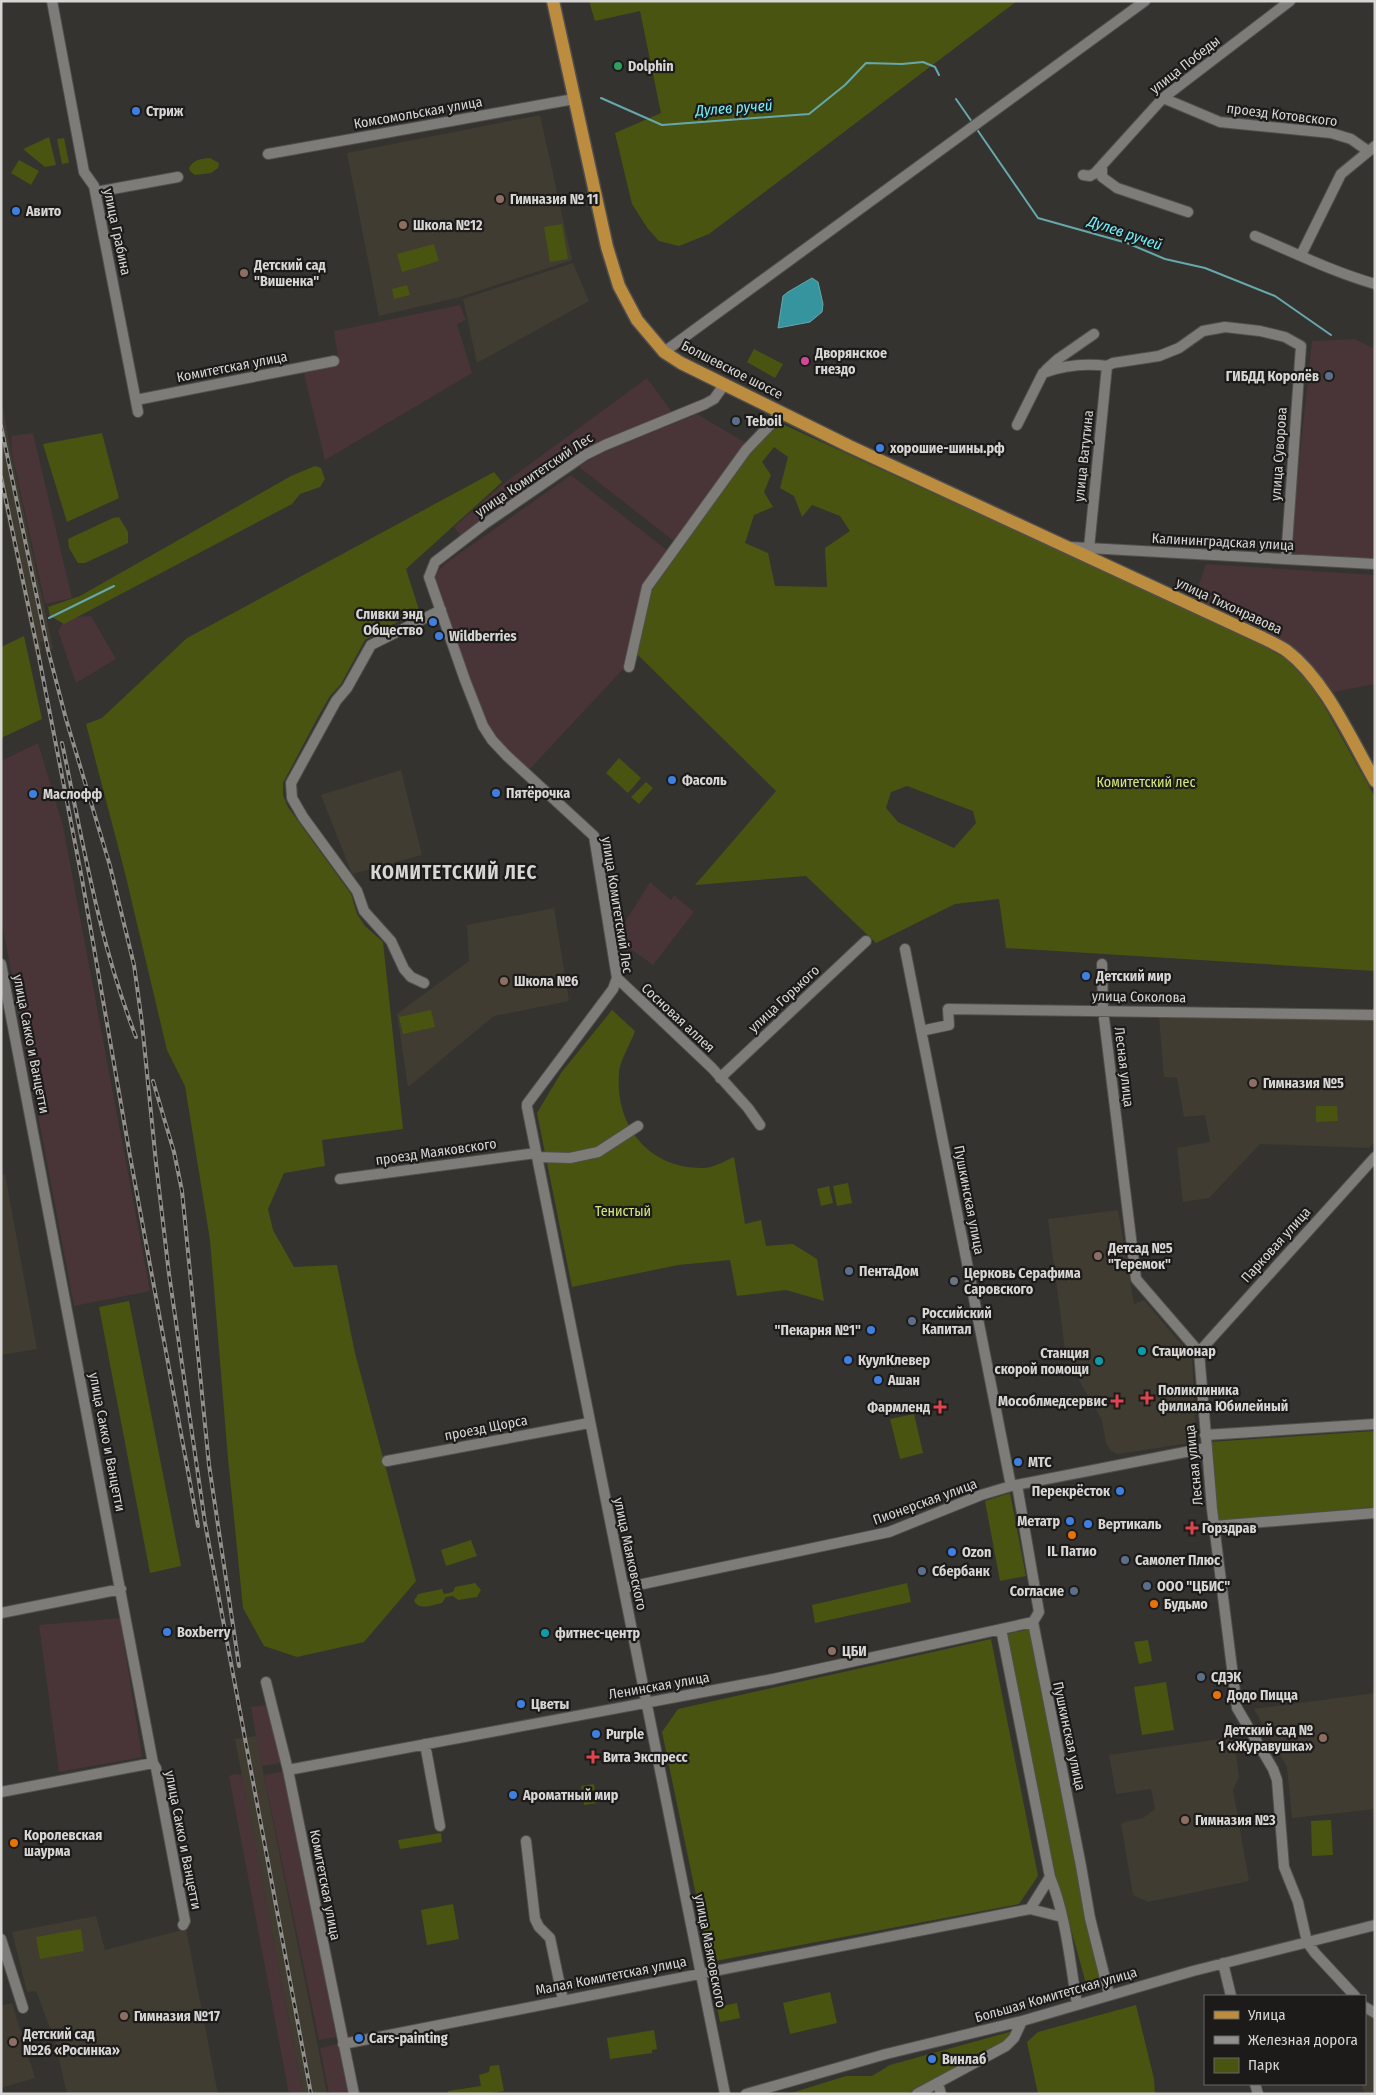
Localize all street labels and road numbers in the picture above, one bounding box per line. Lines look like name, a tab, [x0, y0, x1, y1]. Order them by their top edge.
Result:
street label: улица Победы	[1146, 32, 1224, 98]
street label: Комсомольская улица	[352, 93, 484, 133]
street label: проезд Котовского	[1226, 100, 1338, 130]
street label: улица Грабина	[100, 187, 134, 277]
street label: Болшевское шоссе	[678, 337, 786, 403]
street label: Комитетская улица	[175, 348, 289, 386]
street label: улица Суворова	[1267, 406, 1291, 501]
street label: улица Ватутина	[1071, 409, 1097, 503]
street label: улица Комитетский Лес	[472, 429, 596, 521]
street label: Калининградская улица	[1151, 530, 1295, 554]
street label: улица Тихонравова	[1173, 574, 1285, 638]
street label: улица Комитетский Лес	[598, 835, 636, 975]
street label: улица Горького	[745, 962, 823, 1036]
street label: улица Сакко и Ванцетти	[9, 973, 53, 1115]
street label: Сосновая аллея	[638, 980, 718, 1056]
street label: улица Соколова	[1092, 988, 1187, 1006]
street label: Лесная улица	[1111, 1026, 1137, 1108]
street label: проезд Маяковского	[374, 1135, 498, 1169]
street label: Пушкинская улица	[950, 1144, 988, 1256]
street label: Парковая улица	[1238, 1204, 1314, 1286]
street label: улица Сакко и Ванцетти	[85, 1371, 129, 1513]
street label: проезд Щорса	[443, 1412, 529, 1444]
street label: Лесная улица	[1181, 1424, 1207, 1506]
street label: Пионерская улица	[871, 1475, 980, 1529]
street label: улица Маяковского	[610, 1496, 650, 1612]
street label: Ленинская улица	[607, 1669, 711, 1703]
street label: Пушкинская улица	[1049, 1680, 1089, 1792]
street label: улица Сакко и Ванцетти	[161, 1769, 205, 1911]
street label: Комитетская улица	[306, 1828, 344, 1942]
street label: улица Маяковского	[691, 1893, 729, 2009]
street label: Малая Комитетская улица	[534, 1953, 688, 1999]
street label: Большая Комитетская улица	[973, 1964, 1139, 2026]

